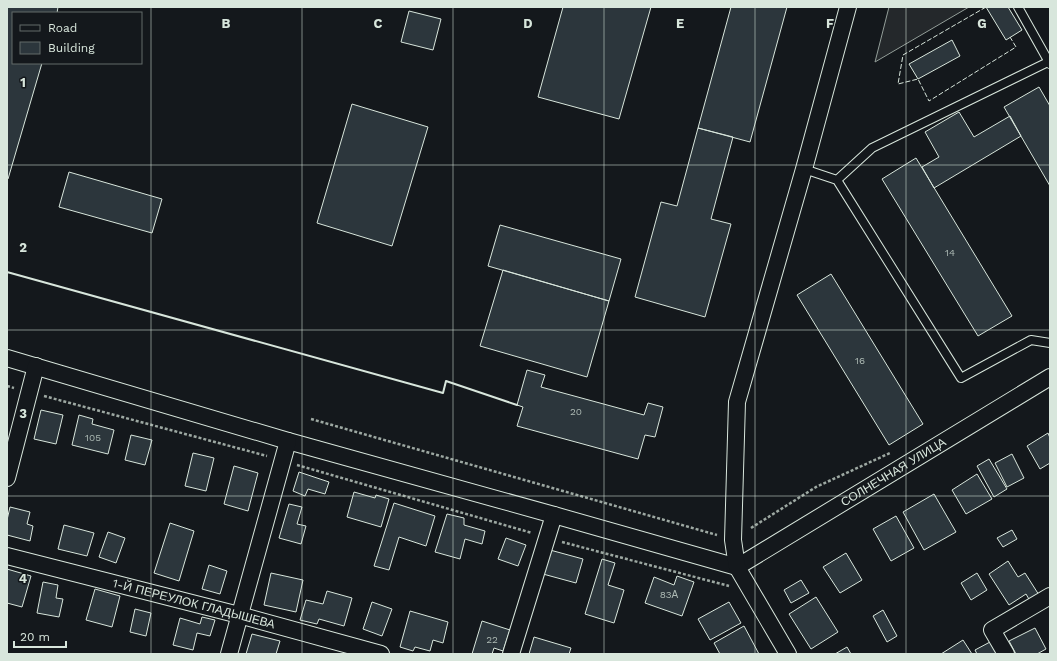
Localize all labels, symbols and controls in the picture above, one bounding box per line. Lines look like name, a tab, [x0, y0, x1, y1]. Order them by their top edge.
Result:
legend	[12, 12, 142, 64]
text: B	[222, 16, 231, 31]
text: C	[374, 16, 383, 31]
text: D	[523, 16, 533, 31]
text: E	[676, 16, 684, 31]
text: F	[826, 16, 834, 31]
text: G	[977, 16, 987, 31]
text: Road	[48, 21, 77, 35]
text: Building	[48, 41, 95, 55]
text: 1	[20, 75, 26, 90]
text: 2	[19, 240, 27, 255]
house number: 14	[945, 247, 955, 258]
house number: 16	[855, 355, 865, 366]
text: 3	[19, 406, 27, 421]
house number: 20	[570, 406, 582, 417]
house number: 105	[85, 432, 101, 443]
street label: СОЛНЕЧНАЯ УЛИЦА	[838, 435, 948, 509]
text: 4	[19, 571, 28, 586]
street label: 1-Й ПЕРЕУЛОК ГЛАДЫШЕВА	[111, 576, 277, 632]
house number: 83А	[660, 589, 679, 600]
scale bar	[14, 623, 66, 649]
text: 20 m	[20, 630, 50, 644]
house number: 22	[486, 634, 498, 645]

